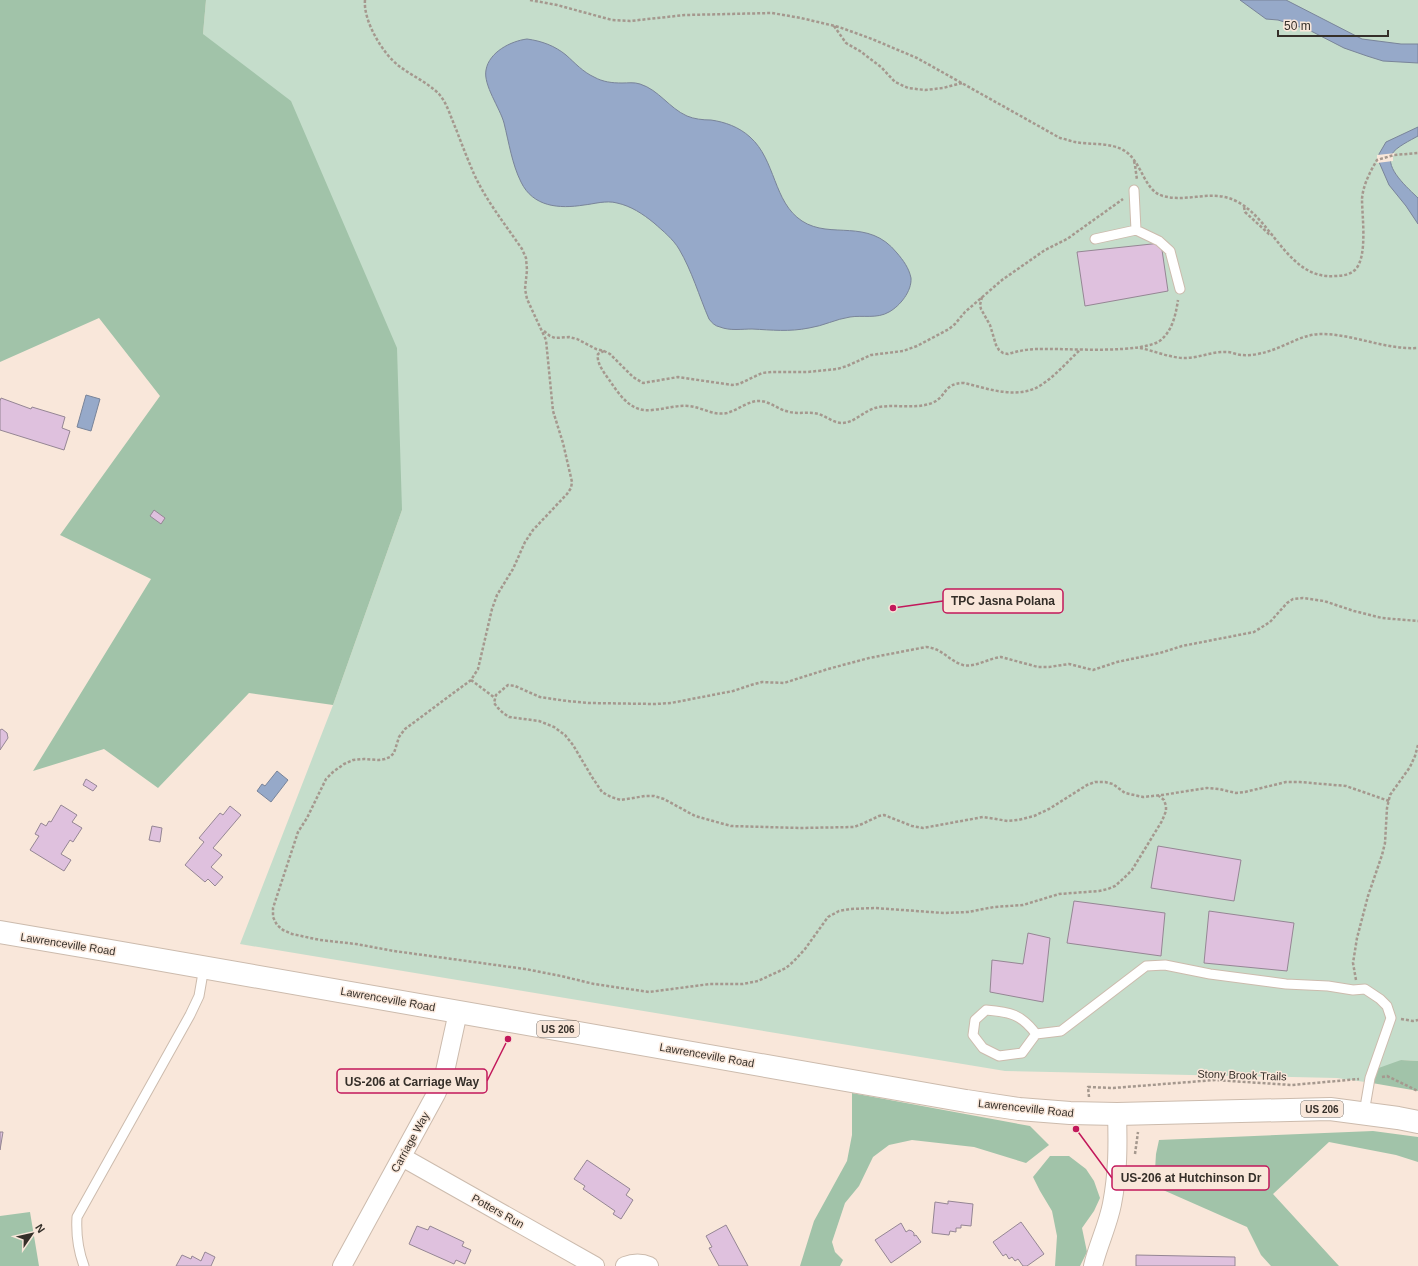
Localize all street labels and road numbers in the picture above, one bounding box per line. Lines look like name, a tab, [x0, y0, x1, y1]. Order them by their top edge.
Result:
street label: Lawrenceville Road	[20, 931, 116, 957]
street label: Lawrenceville Road	[340, 985, 436, 1013]
road number: US 206	[537, 1021, 579, 1037]
street label: Lawrenceville Road	[659, 1041, 755, 1069]
street label: Stony Brook Trails	[1197, 1067, 1287, 1083]
street label: Lawrenceville Road	[978, 1097, 1074, 1119]
road number: US 206	[1301, 1101, 1343, 1117]
street label: Carriage Way	[389, 1109, 432, 1174]
street label: Potters Run	[470, 1192, 526, 1230]

